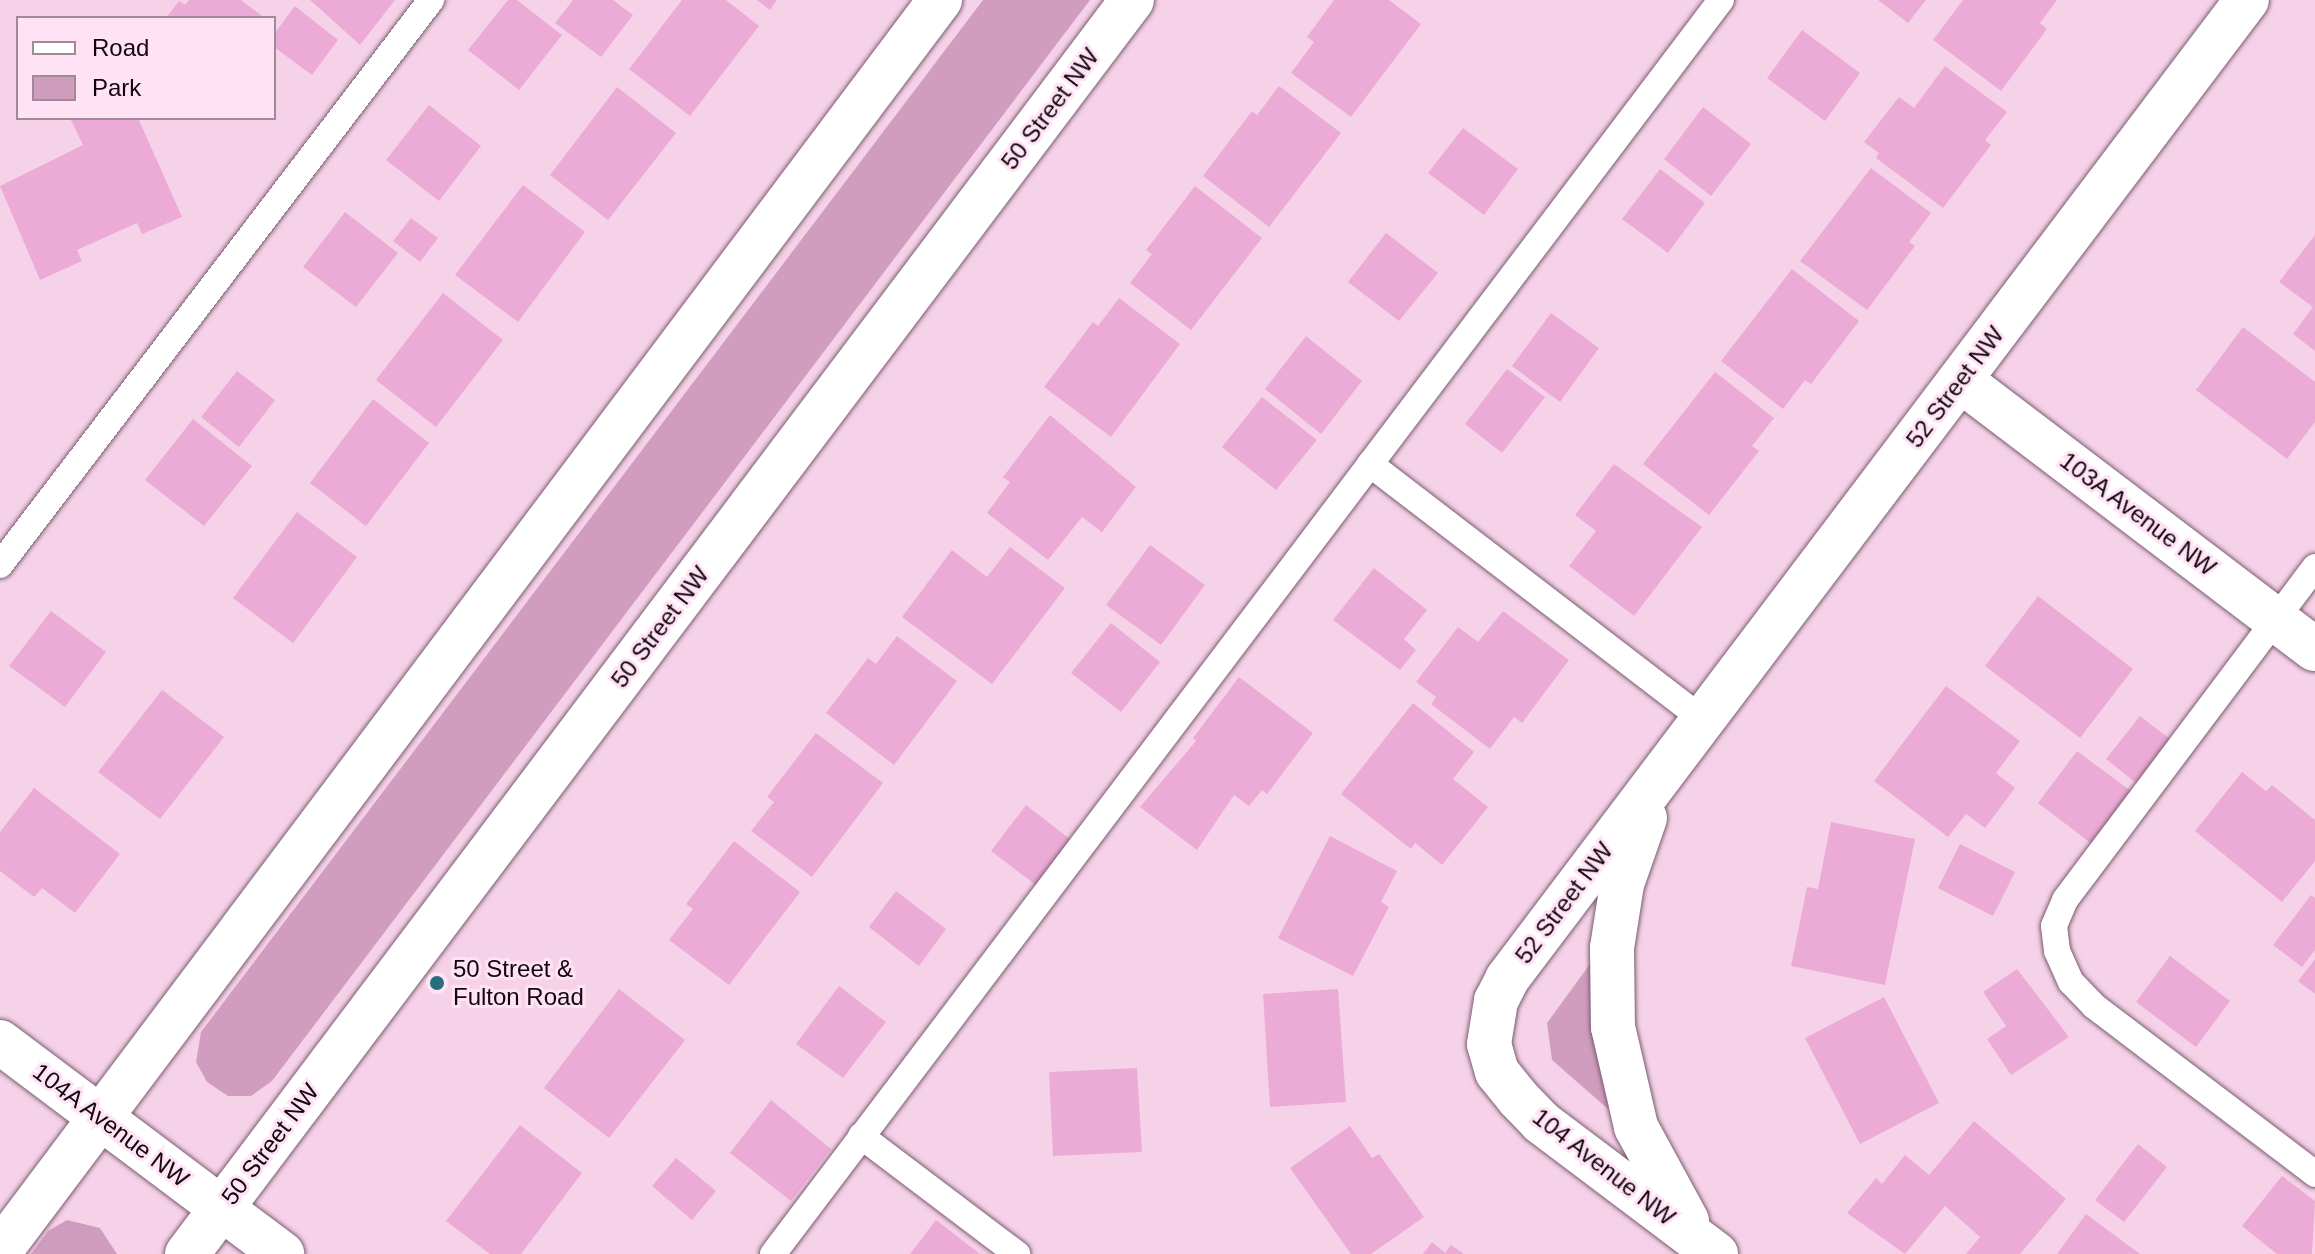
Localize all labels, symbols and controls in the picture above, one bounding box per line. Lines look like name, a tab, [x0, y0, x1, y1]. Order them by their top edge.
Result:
legend	[16, 16, 276, 120]
text: Road	[92, 34, 149, 61]
street label: 50 Street NW	[995, 43, 1105, 175]
text: Park	[92, 74, 141, 101]
street label: 52 Street NW	[1900, 321, 2010, 453]
street label: 103A Avenue NW	[2053, 445, 2223, 583]
street label: 50 Street NW	[605, 561, 715, 693]
street label: 52 Street NW	[1509, 837, 1619, 969]
place label: 50 Street & Fulton Road	[453, 955, 584, 1011]
marker: 50 Street & Fulton Road	[428, 974, 446, 992]
street label: 104A Avenue NW	[26, 1056, 196, 1194]
street label: 50 Street NW	[215, 1078, 325, 1210]
street label: 104 Avenue NW	[1526, 1102, 1682, 1232]

